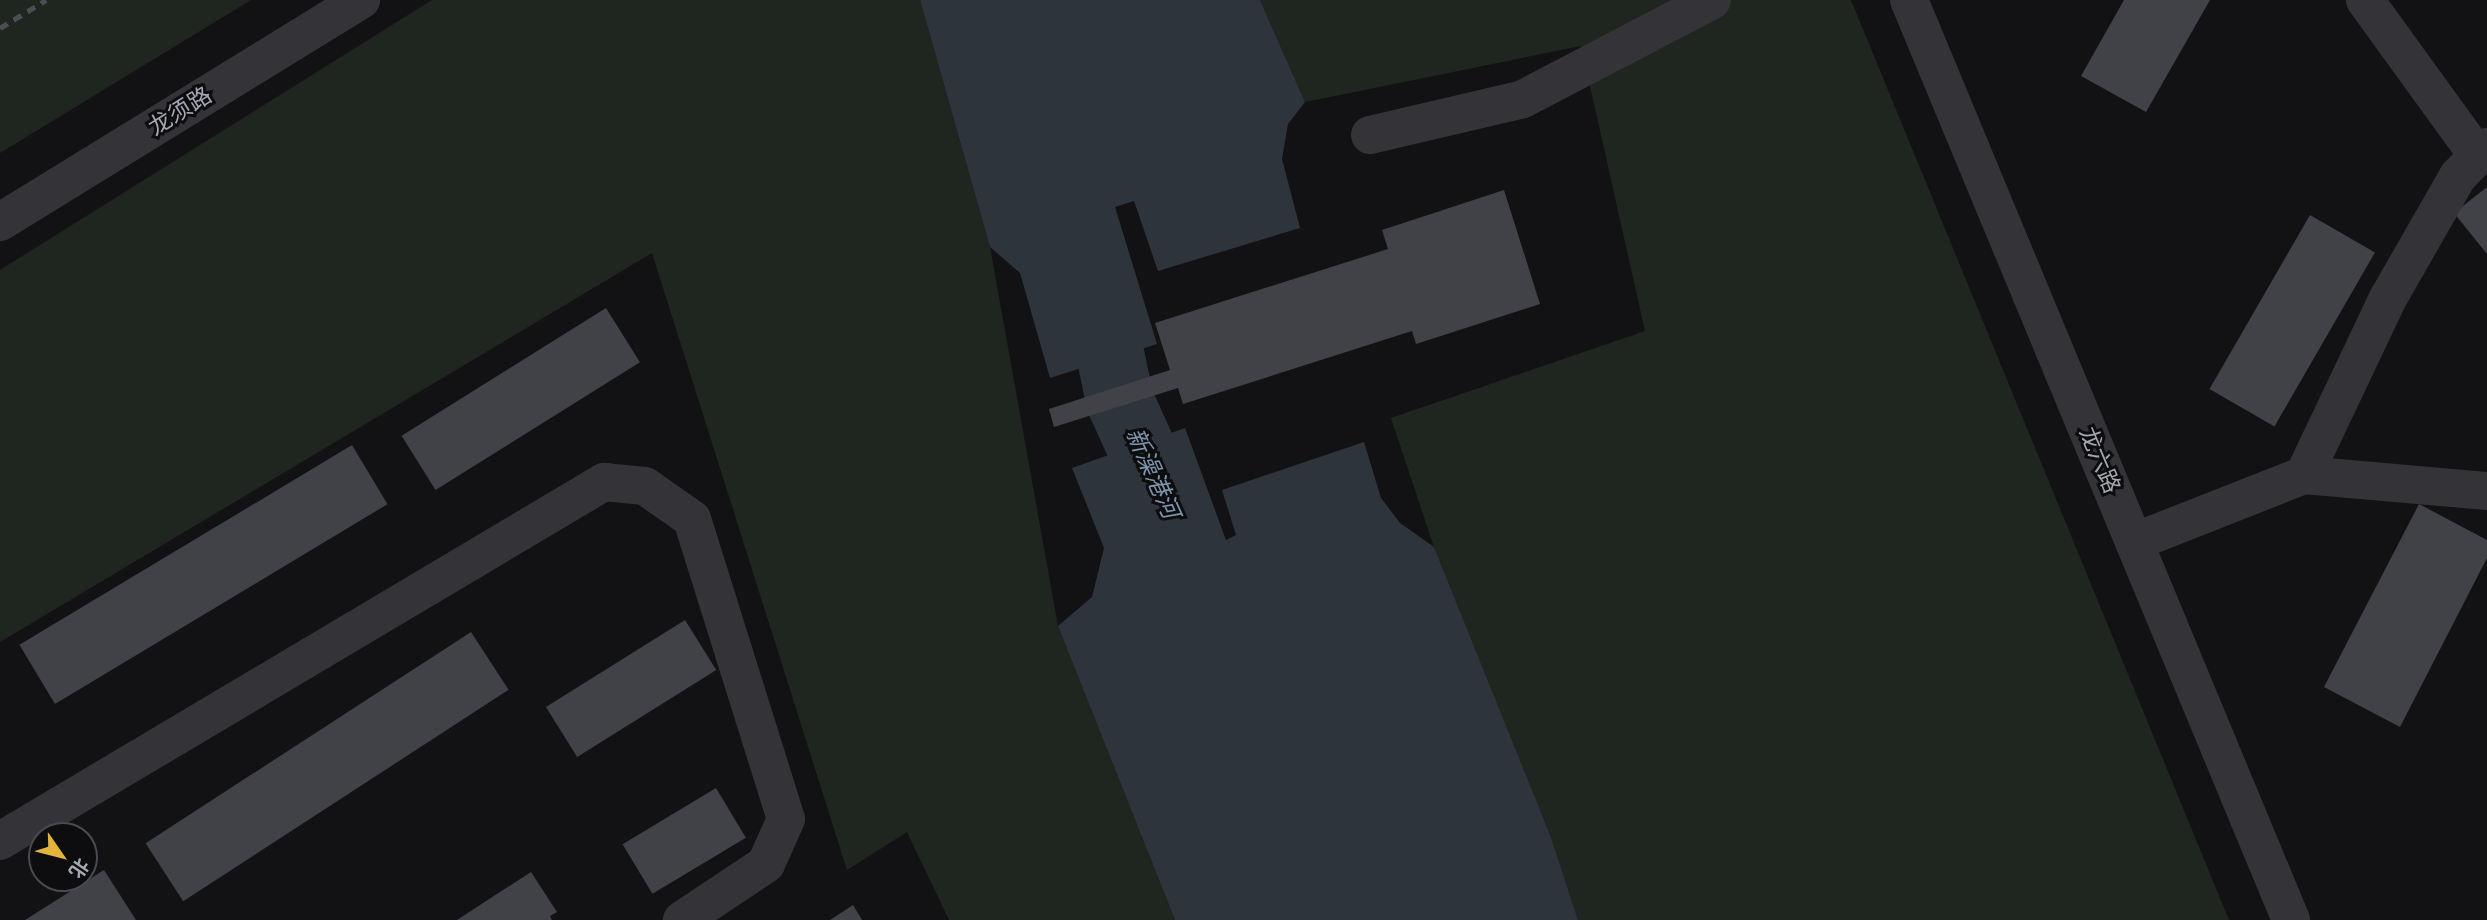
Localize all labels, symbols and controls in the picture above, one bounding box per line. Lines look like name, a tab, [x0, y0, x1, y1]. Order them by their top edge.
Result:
street label: 龙须路	[143, 81, 217, 141]
water label: 新澡港河	[1120, 423, 1186, 523]
street label: 龙六路	[2074, 423, 2126, 497]
north arrow	[28, 822, 98, 892]
text: 北	[62, 853, 95, 884]

